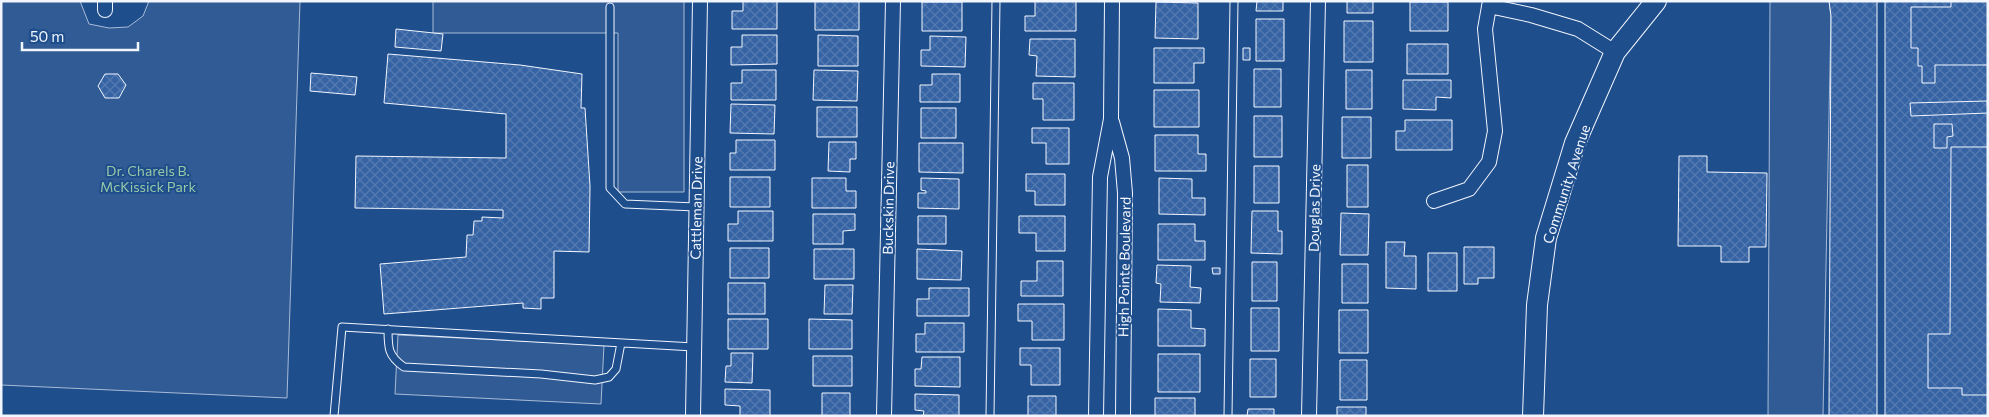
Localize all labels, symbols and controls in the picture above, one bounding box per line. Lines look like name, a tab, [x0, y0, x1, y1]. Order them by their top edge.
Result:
scale bar	[22, 20, 139, 52]
text: 50 m	[30, 27, 64, 45]
street label: Community Avenue	[1539, 122, 1593, 246]
street label: Cattleman Drive	[687, 156, 705, 260]
street label: Buckskin Drive	[879, 161, 897, 255]
park label: Dr. Charels B. McKissick Park	[100, 162, 196, 195]
street label: Douglas Drive	[1305, 164, 1323, 252]
street label: High Pointe Boulevard	[1114, 197, 1134, 337]

